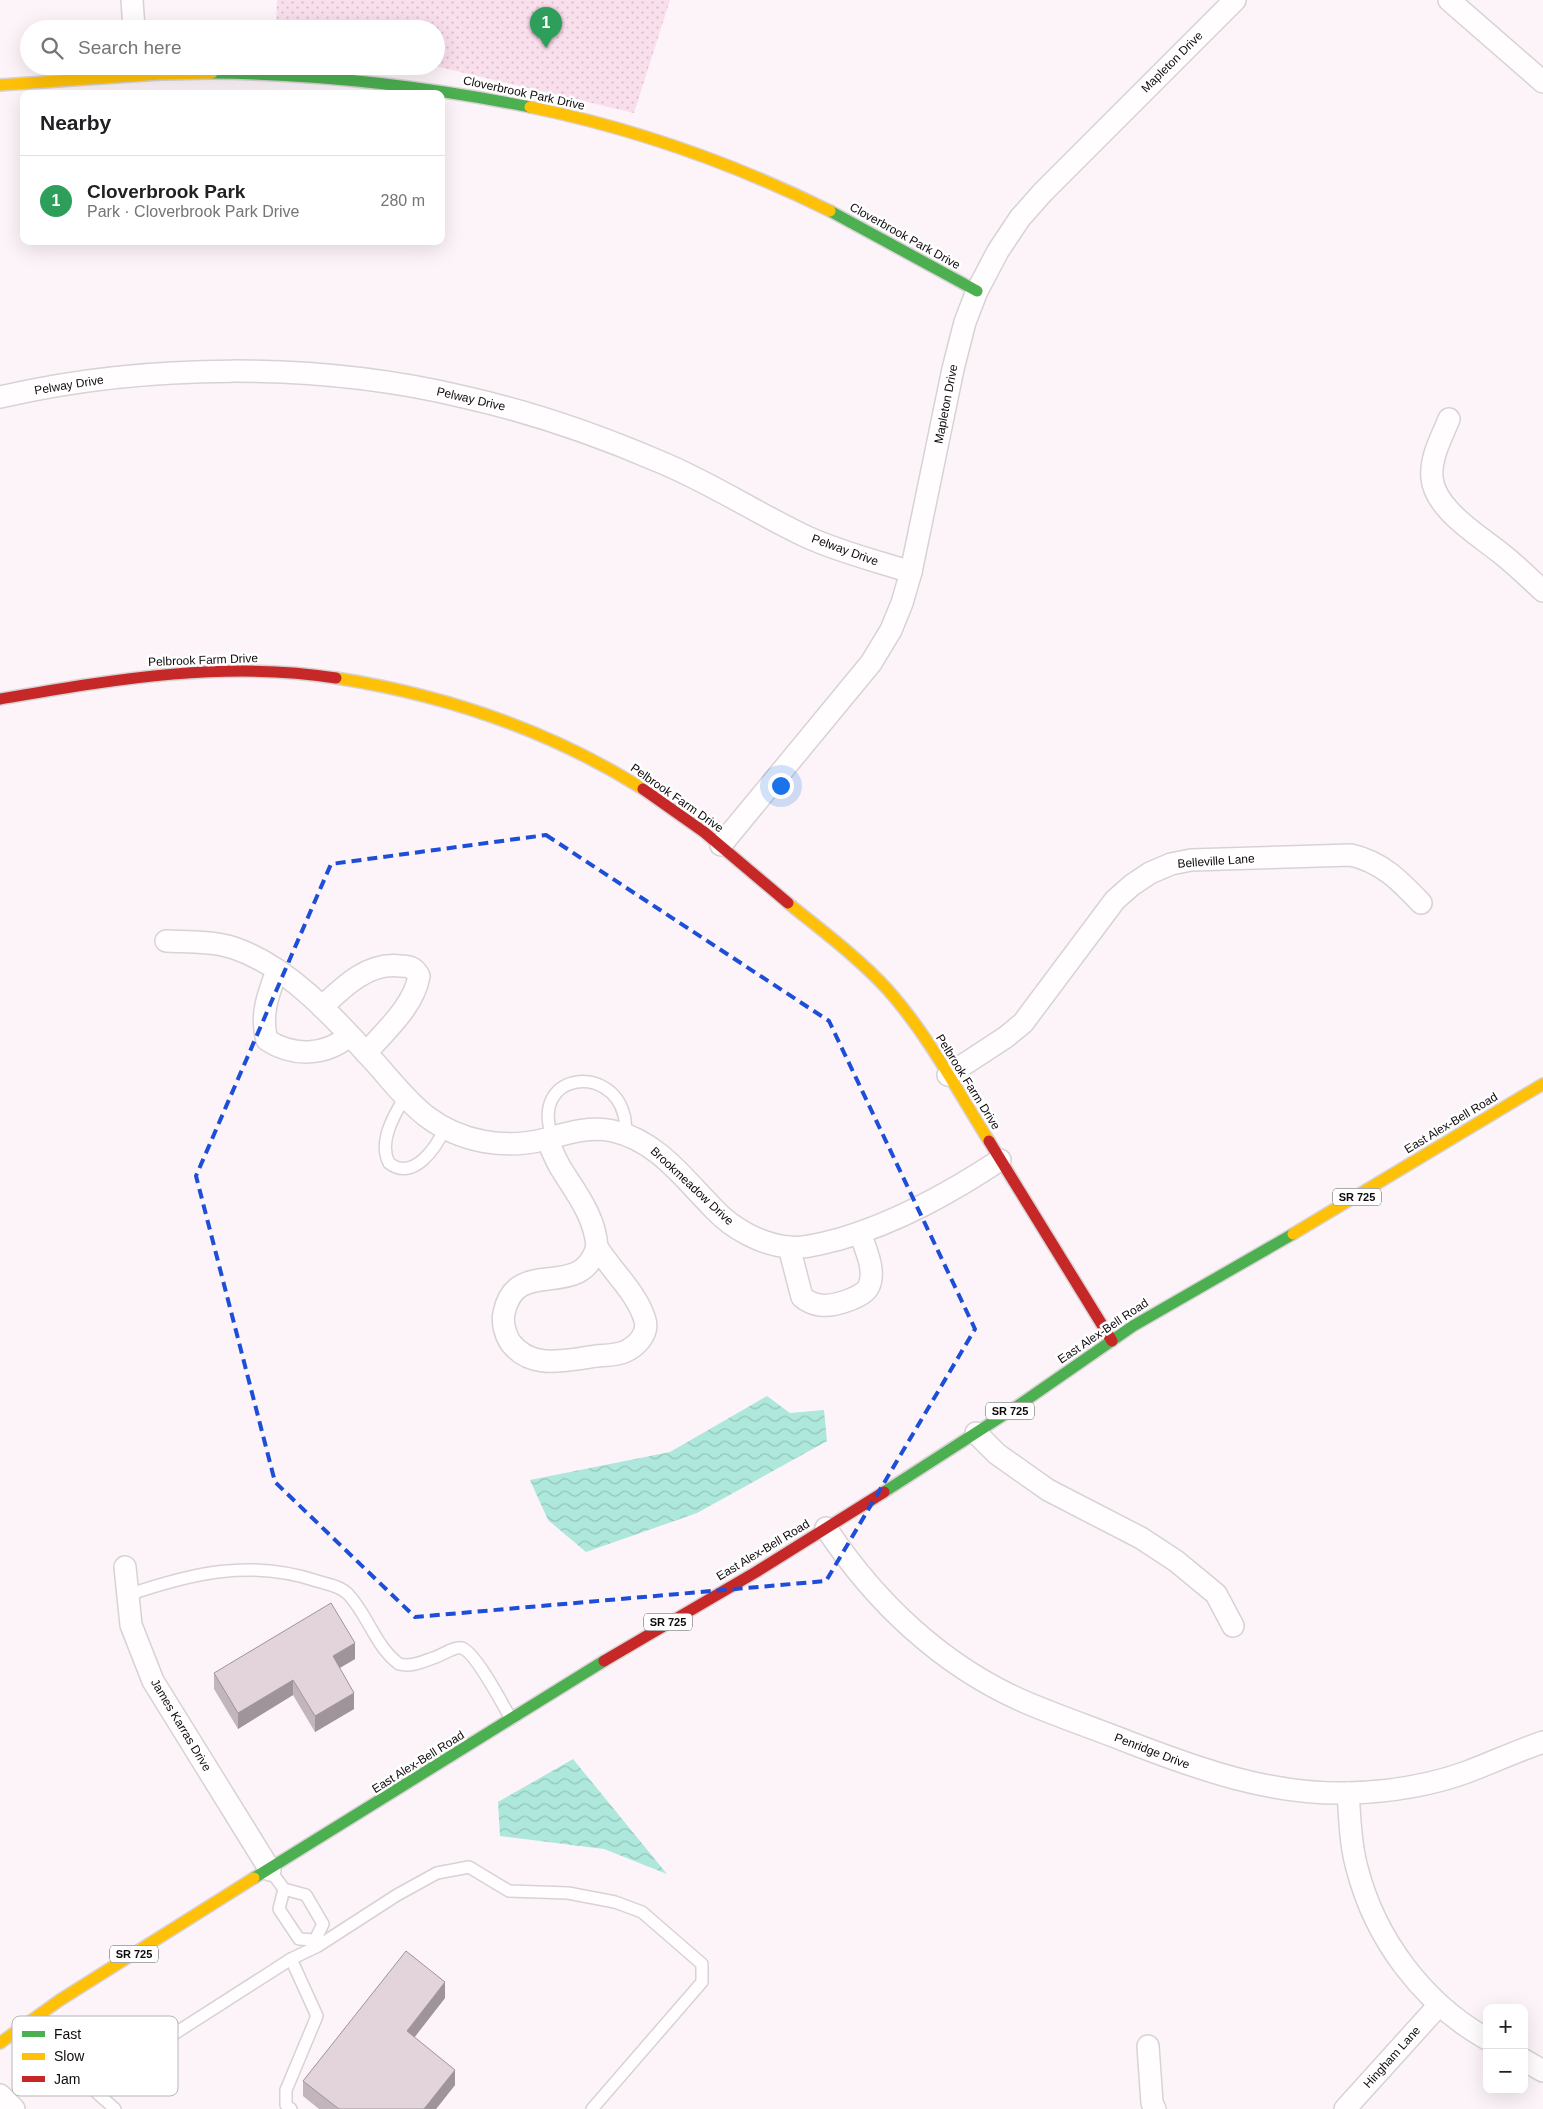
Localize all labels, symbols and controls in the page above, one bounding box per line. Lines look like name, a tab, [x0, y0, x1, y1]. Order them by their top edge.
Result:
pin: 1	[530, 7, 562, 48]
search box	[20, 20, 445, 75]
street label: Mapleton Drive	[1139, 28, 1206, 95]
icon: search	[38, 34, 66, 62]
text: Search here	[78, 37, 182, 58]
street label: Cloverbrook Park Drive	[462, 73, 586, 113]
text: Nearby	[40, 111, 111, 134]
text: Cloverbrook Park	[87, 181, 245, 202]
text: 1	[52, 192, 60, 209]
text: 280 m	[381, 192, 425, 209]
street label: Cloverbrook Park Drive	[847, 200, 963, 272]
text: Park · Cloverbrook Park Drive	[87, 203, 300, 220]
street label: Mapleton Drive	[931, 363, 961, 445]
street label: Pelway Drive	[33, 373, 105, 397]
street label: Pelway Drive	[435, 384, 507, 414]
street label: Pelway Drive	[810, 531, 881, 569]
street label: Pelbrook Farm Drive	[148, 651, 259, 669]
street label: Pelbrook Farm Drive	[628, 761, 726, 835]
your location	[768, 773, 794, 799]
street label: Belleville Lane	[1177, 851, 1255, 871]
street label: Pelbrook Farm Drive	[933, 1032, 1003, 1133]
street label: East Alex-Bell Road	[1402, 1090, 1500, 1156]
street label: Brookmeadow Drive	[648, 1144, 737, 1228]
road number: SR 725	[1333, 1188, 1381, 1206]
street label: East Alex-Bell Road	[1055, 1296, 1151, 1366]
road number: SR 725	[986, 1402, 1034, 1420]
street label: East Alex-Bell Road	[714, 1517, 812, 1583]
road number: SR 725	[644, 1614, 692, 1630]
street label: James Karras Drive	[148, 1676, 214, 1774]
street label: East Alex-Bell Road	[369, 1728, 467, 1796]
street label: Penridge Drive	[1112, 1730, 1192, 1772]
road number: SR 725	[110, 1946, 158, 1962]
map controls	[1483, 2004, 1528, 2094]
button: +	[1483, 2004, 1528, 2049]
legend	[12, 2016, 178, 2096]
street label: Hingham Lane	[1361, 2023, 1424, 2091]
text: Fast	[54, 2026, 81, 2042]
text: Slow	[54, 2048, 85, 2064]
button: −	[1483, 2049, 1528, 2094]
text: Jam	[54, 2071, 80, 2087]

